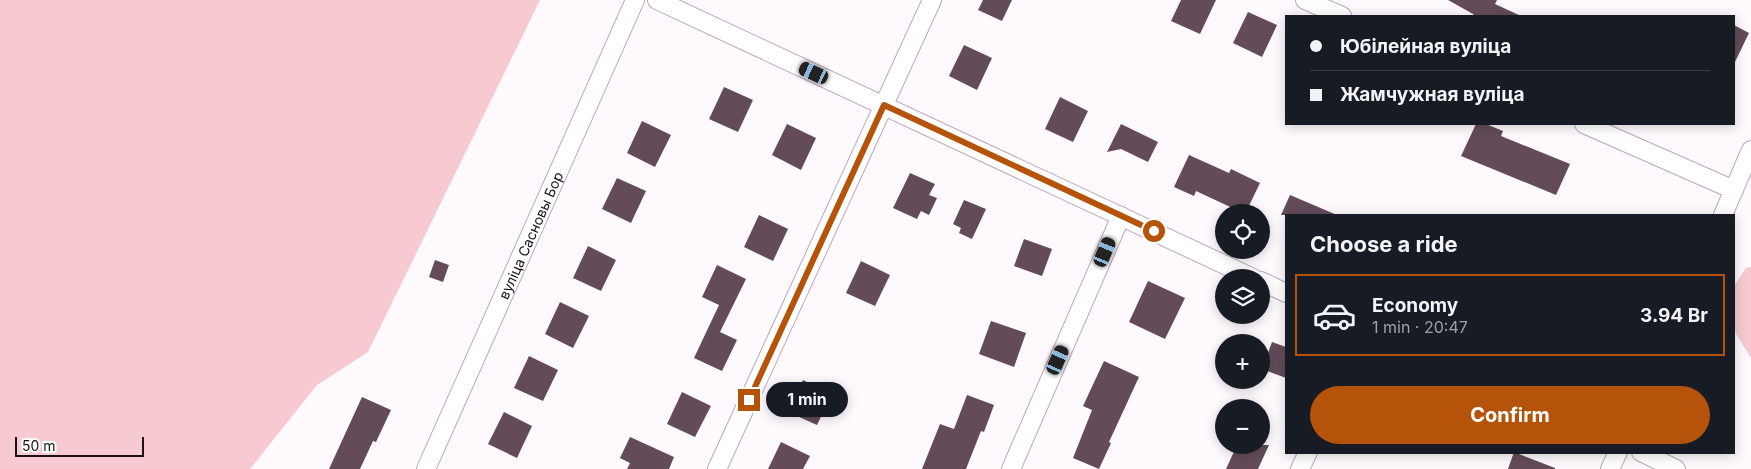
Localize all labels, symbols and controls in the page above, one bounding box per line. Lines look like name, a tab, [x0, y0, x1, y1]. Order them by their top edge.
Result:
text: Юбілейная вуліца	[1340, 35, 1511, 58]
car	[797, 60, 830, 86]
text: Жамчужная вуліца	[1340, 83, 1525, 106]
street label: вуліца Сасновы Бор	[494, 169, 566, 302]
map controls	[1215, 204, 1270, 454]
button: locate	[1215, 204, 1270, 259]
route start	[1143, 220, 1165, 242]
text: Choose a ride	[1310, 231, 1458, 257]
car	[1092, 235, 1117, 269]
button: layers	[1215, 269, 1270, 324]
icon: car	[1312, 293, 1357, 338]
text: Economy	[1372, 294, 1458, 317]
text: 3.94 Br	[1640, 304, 1708, 327]
text: 1 min · 20:47	[1372, 317, 1468, 337]
button: +	[1215, 334, 1270, 389]
car	[1045, 343, 1070, 377]
callout: 1 min	[766, 382, 849, 418]
button: Confirm	[1310, 386, 1710, 444]
route end	[738, 389, 760, 411]
text: 1 min	[787, 389, 827, 409]
button: −	[1215, 399, 1270, 454]
scale bar	[15, 434, 144, 457]
text: 50 m	[22, 437, 56, 454]

